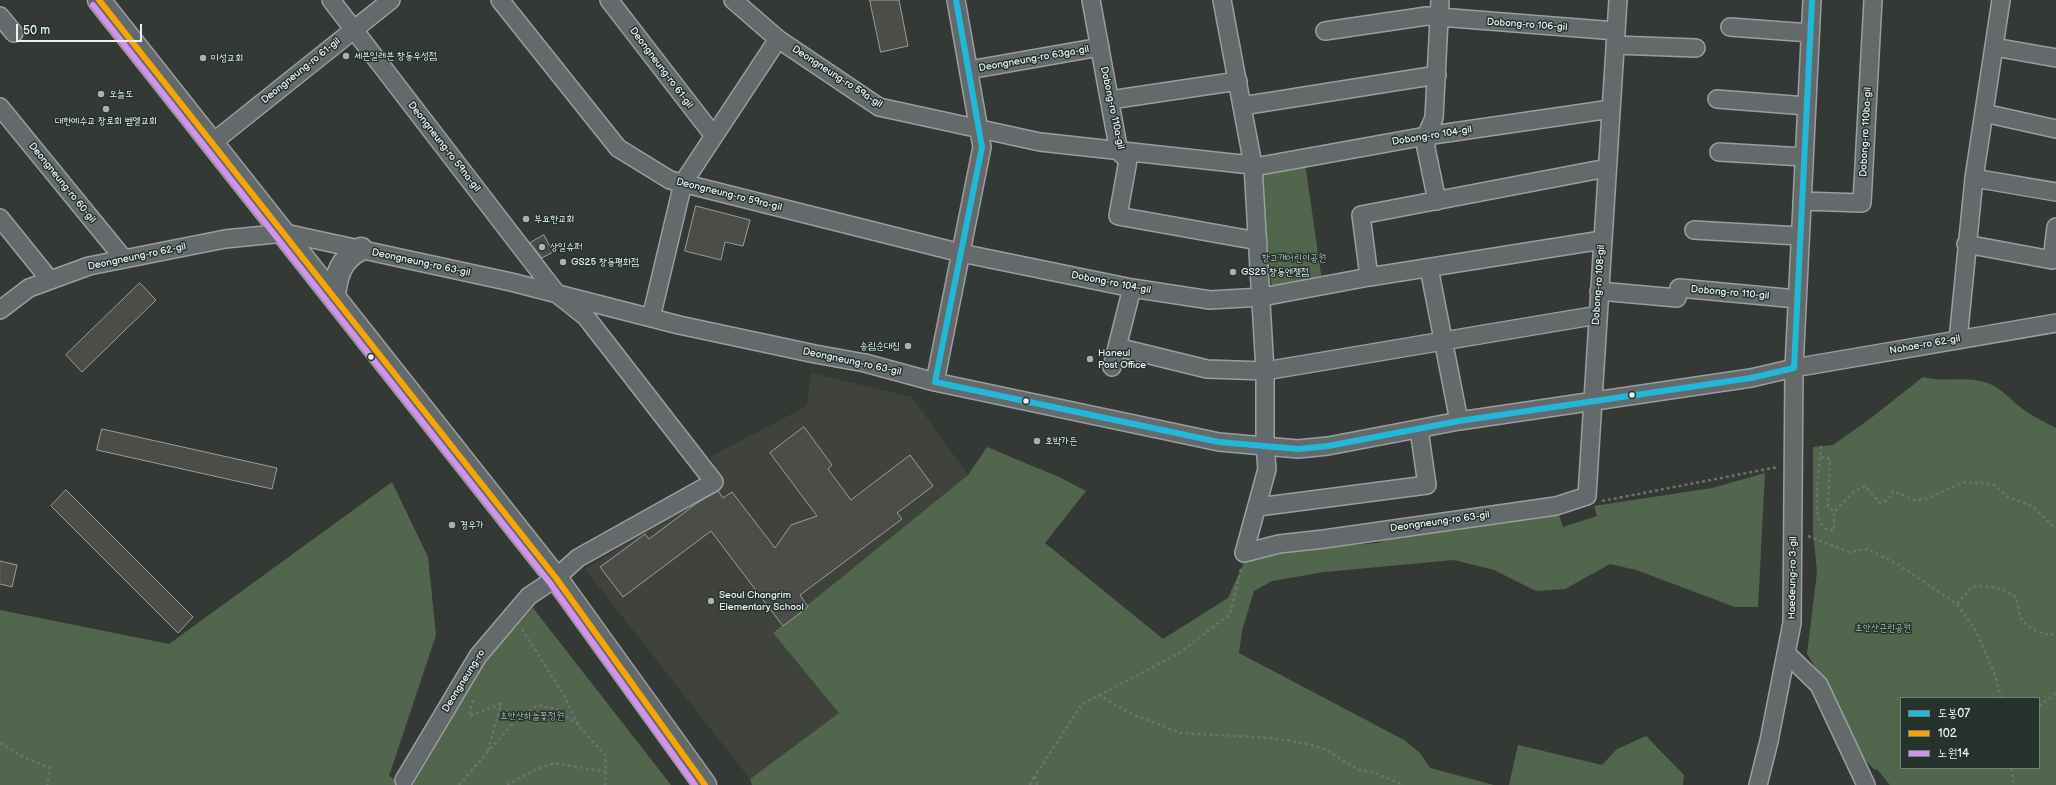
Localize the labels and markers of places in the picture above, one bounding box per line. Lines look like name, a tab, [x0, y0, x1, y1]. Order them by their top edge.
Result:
place label: 세븐일레븐 창동우성점	[354, 50, 437, 62]
marker: 세븐일레븐 창동우성점	[341, 51, 351, 61]
place label: 미성교회	[211, 52, 243, 64]
marker: 미성교회	[198, 53, 208, 63]
place label: 오늘도	[109, 88, 133, 100]
marker: 오늘도	[96, 89, 106, 99]
marker: 대한예수교 장로회 벧엘교회	[101, 104, 111, 114]
place label: 대한예수교 장로회 벧엘교회	[55, 115, 157, 127]
place label: 부요한교회	[534, 213, 574, 225]
marker: 부요한교회	[521, 214, 531, 224]
place label: 상일슈퍼	[550, 241, 582, 253]
marker: 상일슈퍼	[537, 242, 547, 252]
place label: GS25 창동평화점	[571, 256, 639, 268]
marker: GS25 창동평화점	[558, 257, 568, 267]
place label: GS25 창동엔젤점	[1241, 266, 1309, 278]
marker: GS25 창동엔젤점	[1228, 267, 1238, 277]
place label: 송림순대집	[860, 340, 900, 352]
marker: 송림순대집	[903, 341, 913, 351]
place label: Haneul Post Office	[1098, 347, 1146, 370]
unlabelled marker	[366, 352, 376, 362]
marker: Haneul Post Office	[1085, 354, 1095, 364]
unlabelled marker	[1627, 390, 1637, 400]
unlabelled marker	[1021, 396, 1031, 406]
place label: 호박가든	[1045, 435, 1077, 447]
marker: 호박가든	[1032, 436, 1042, 446]
place label: 경우가	[460, 519, 484, 531]
marker: 경우가	[447, 520, 457, 530]
place label: Seoul Changrim Elementary School	[719, 589, 804, 612]
marker: Seoul Changrim Elementary School	[706, 596, 716, 606]

